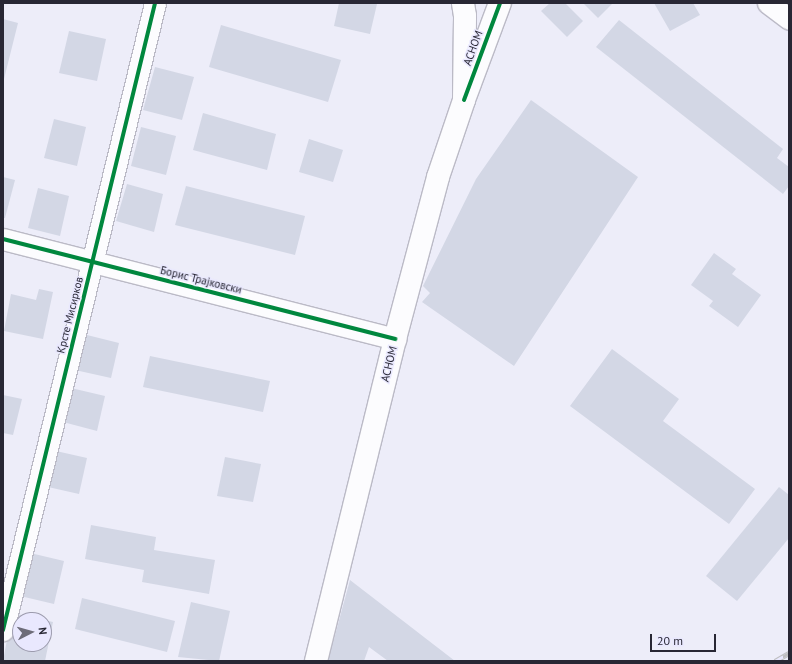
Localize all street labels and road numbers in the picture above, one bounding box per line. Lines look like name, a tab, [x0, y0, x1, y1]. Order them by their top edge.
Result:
street label: АСНОМ	[461, 29, 485, 67]
street label: Борис Трајковски	[159, 263, 243, 297]
street label: Крсте Мисирков	[54, 275, 86, 355]
street label: АСНОМ	[378, 345, 400, 383]

